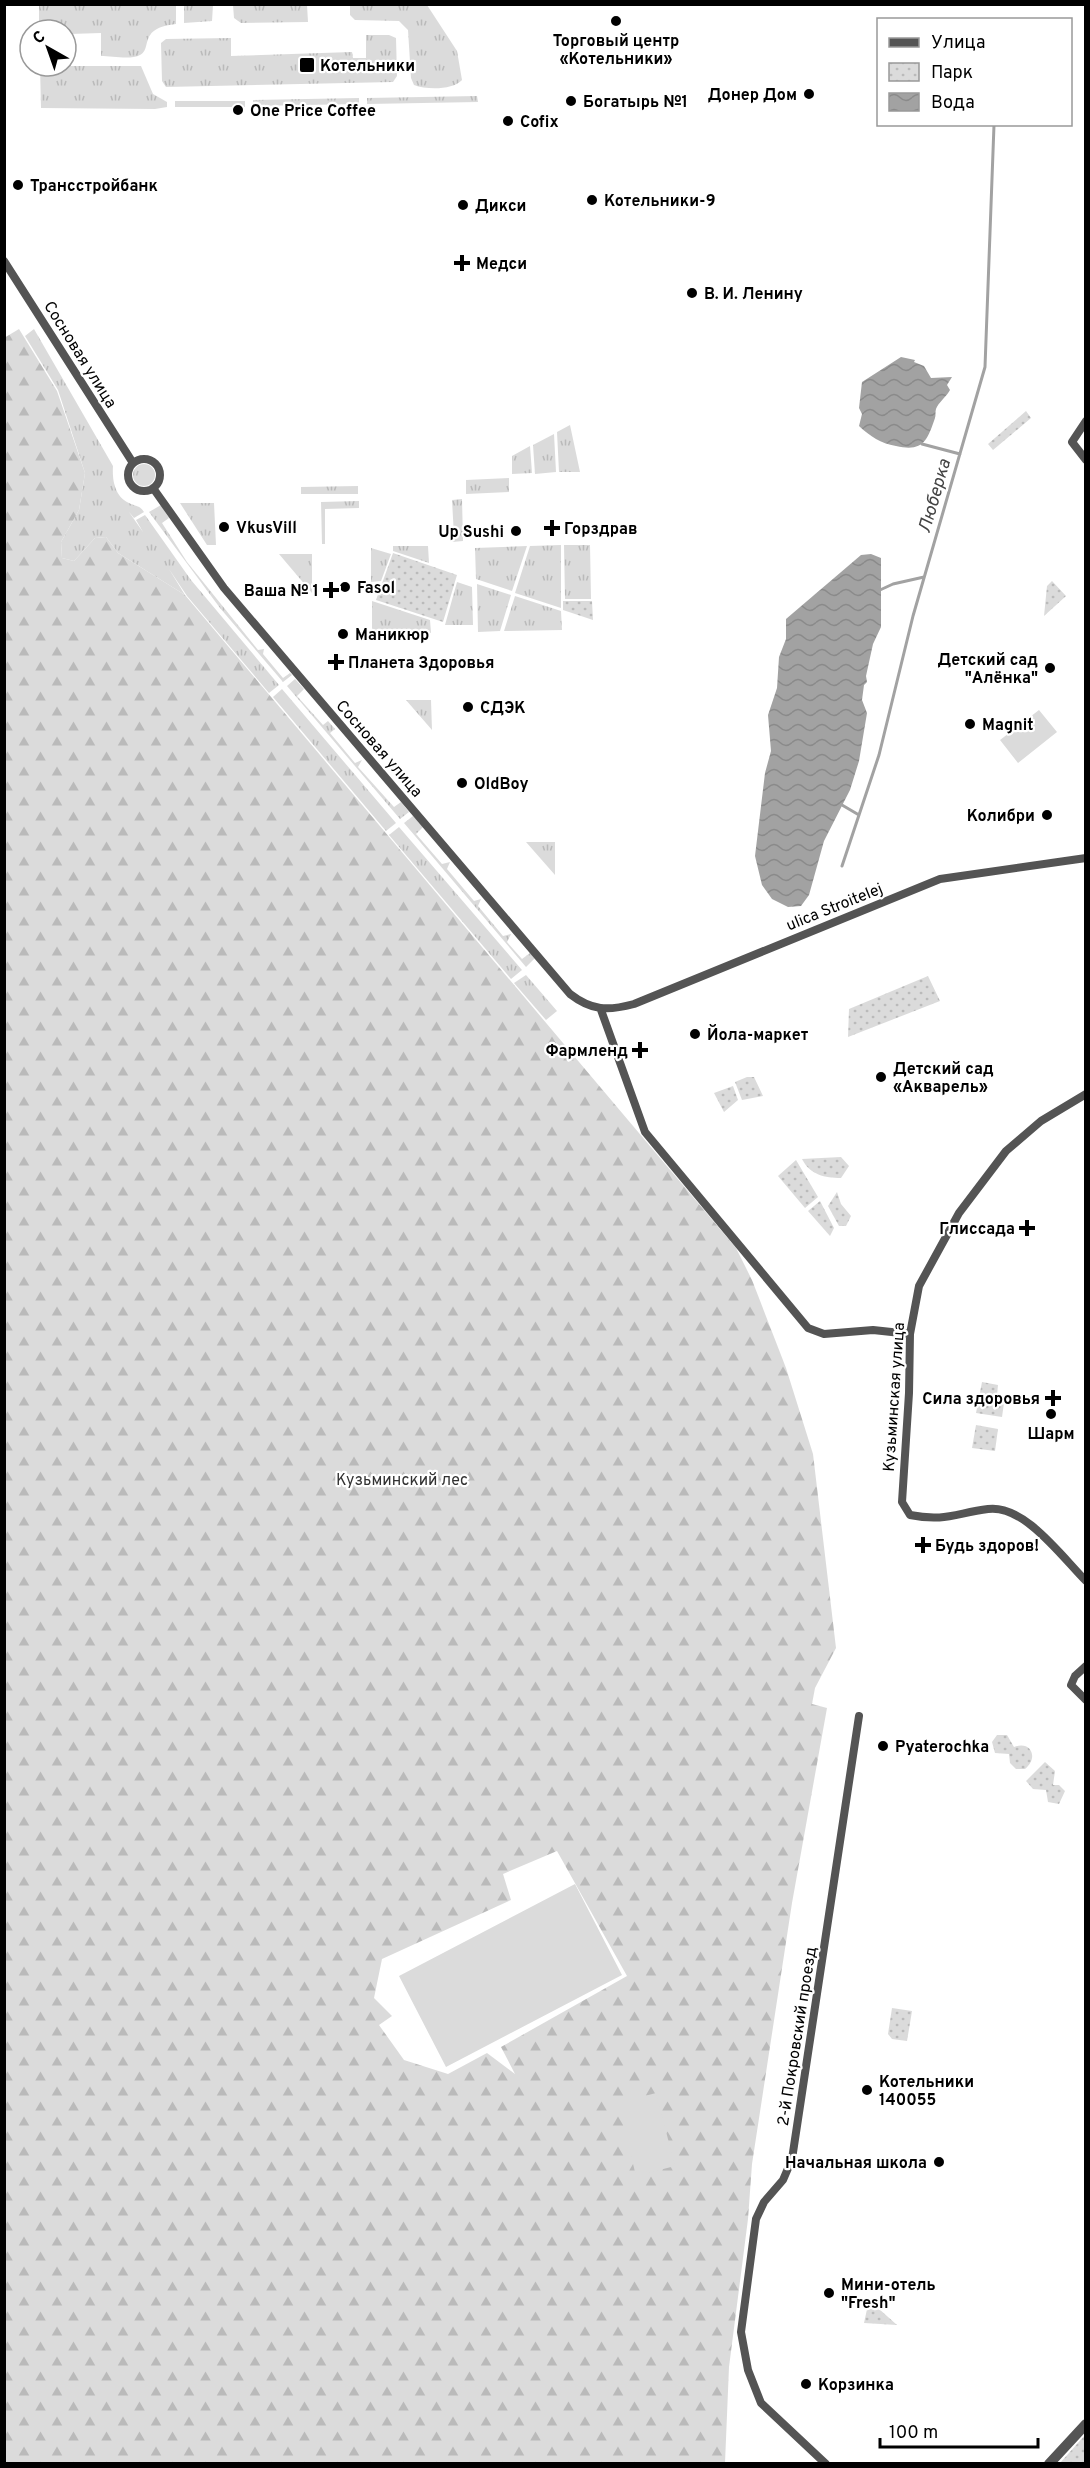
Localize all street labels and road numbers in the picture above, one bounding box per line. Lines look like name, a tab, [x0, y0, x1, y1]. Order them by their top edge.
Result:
street label: Сосновая улица	[38, 298, 120, 412]
street label: Сосновая улица	[331, 697, 426, 802]
street label: ulica Stroitelej	[784, 879, 886, 936]
street label: Кузьминская улица	[880, 1322, 910, 1473]
street label: 2-й Покровский проезд	[774, 1945, 822, 2127]

